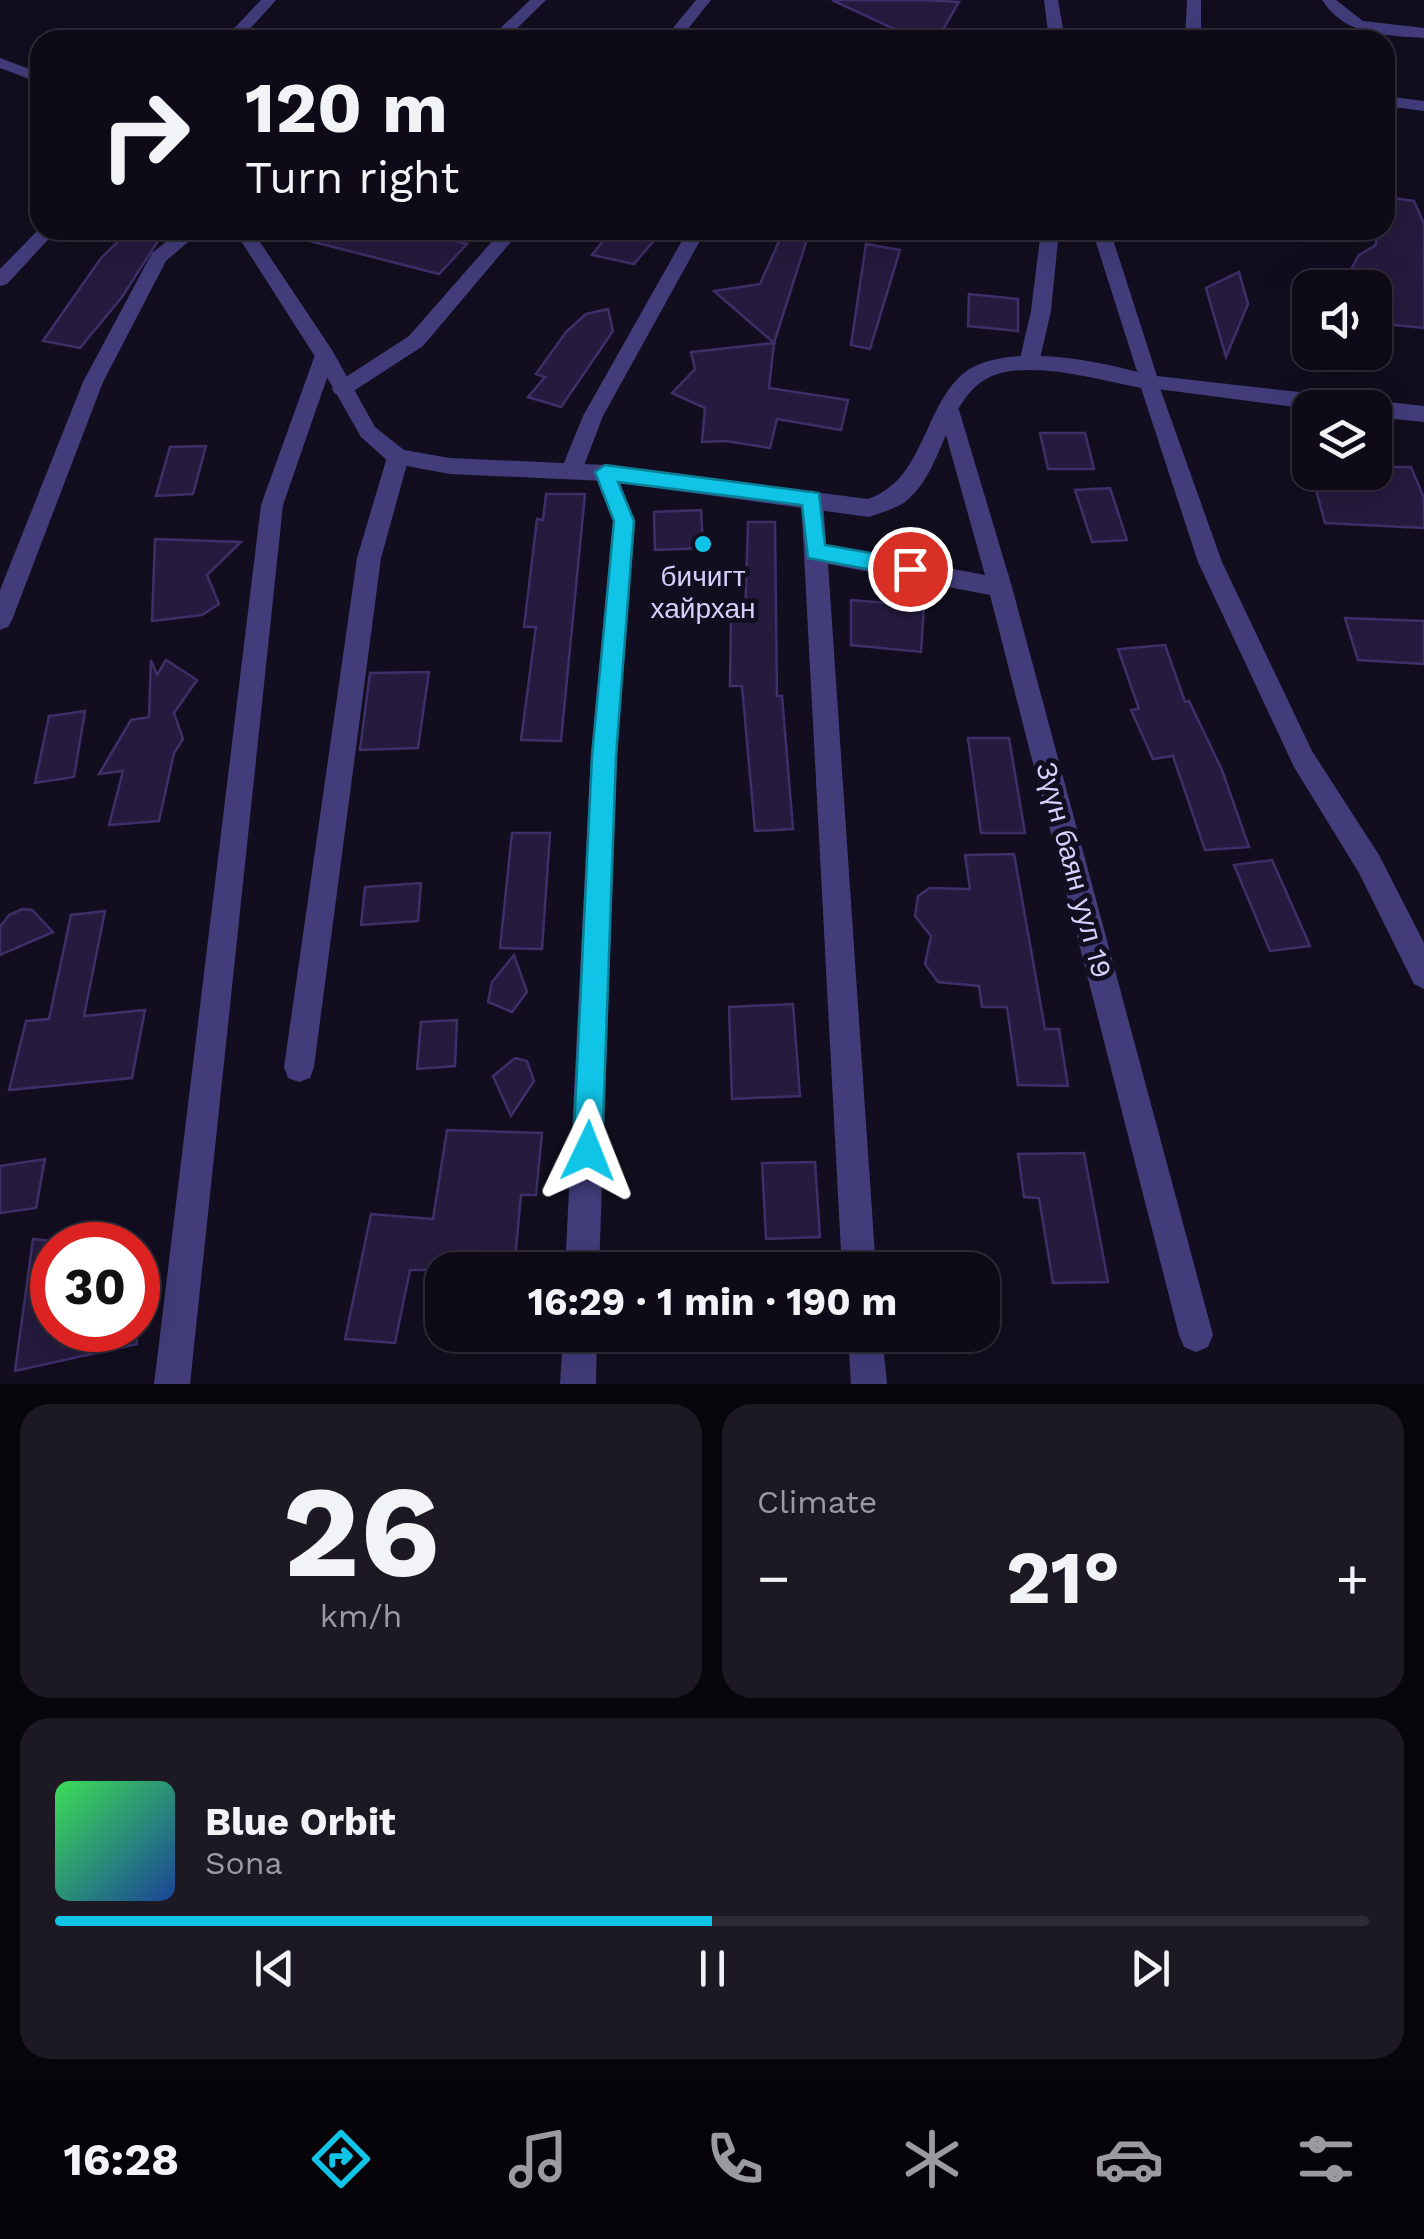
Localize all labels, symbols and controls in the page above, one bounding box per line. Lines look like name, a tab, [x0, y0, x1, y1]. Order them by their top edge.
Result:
text: 120 m	[245, 67, 448, 149]
icon: right	[80, 70, 210, 200]
text: Turn right	[245, 151, 459, 204]
map controls	[1292, 270, 1392, 490]
button: sound	[1292, 270, 1392, 370]
button: layers	[1292, 390, 1392, 490]
pin	[868, 527, 953, 612]
marker: бичигт хайрхан	[692, 533, 714, 555]
icon: arrive	[883, 542, 938, 597]
place label: бичигт хайрхан	[651, 560, 755, 625]
street label: Зүүн баян уул 19	[1029, 759, 1119, 981]
position arrow	[536, 1099, 640, 1203]
speed limit sign: 30	[30, 1222, 160, 1352]
text: 16:29 · 1 min · 190 m	[528, 1280, 897, 1324]
text: 26	[282, 1455, 440, 1608]
text: Climate	[757, 1483, 877, 1521]
text: 21°	[1006, 1533, 1120, 1621]
text: −	[757, 1546, 790, 1610]
text: +	[1336, 1546, 1369, 1610]
text: km/h	[320, 1597, 402, 1635]
text: Blue Orbit	[205, 1800, 396, 1844]
text: Sona	[205, 1844, 283, 1882]
icon: previous	[247, 1941, 302, 1996]
icon: pause	[685, 1941, 740, 1996]
icon: next	[1123, 1941, 1178, 1996]
icon: directions	[306, 2124, 376, 2194]
icon: music	[503, 2124, 573, 2194]
icon: phone	[700, 2124, 770, 2194]
icon: climate	[897, 2124, 967, 2194]
icon: car	[1094, 2124, 1164, 2194]
icon: filters	[1291, 2124, 1361, 2194]
text: 16:28	[63, 2133, 179, 2186]

